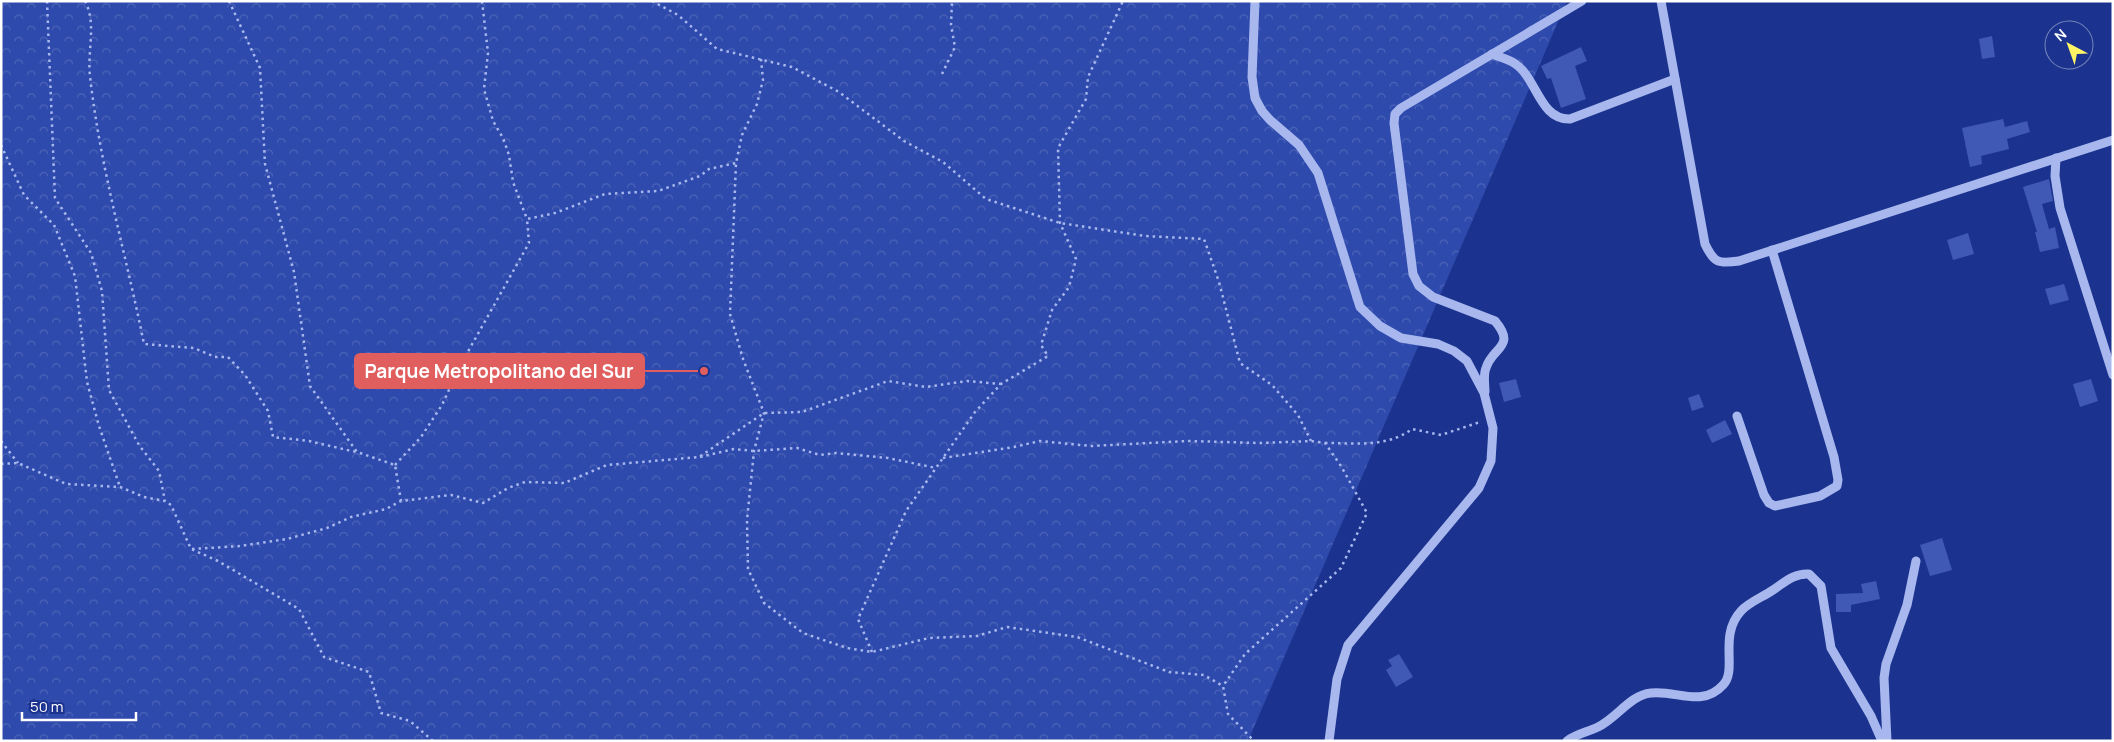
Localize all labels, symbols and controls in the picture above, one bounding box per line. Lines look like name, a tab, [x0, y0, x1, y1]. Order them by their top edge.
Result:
north arrow	[2044, 20, 2094, 70]
text: N	[2050, 24, 2070, 45]
callout: Parque Metropolitano del Sur	[355, 354, 644, 388]
text: Parque Metropolitano del Sur	[364, 358, 634, 384]
scale bar	[22, 690, 136, 722]
text: 50 m	[30, 696, 64, 717]

